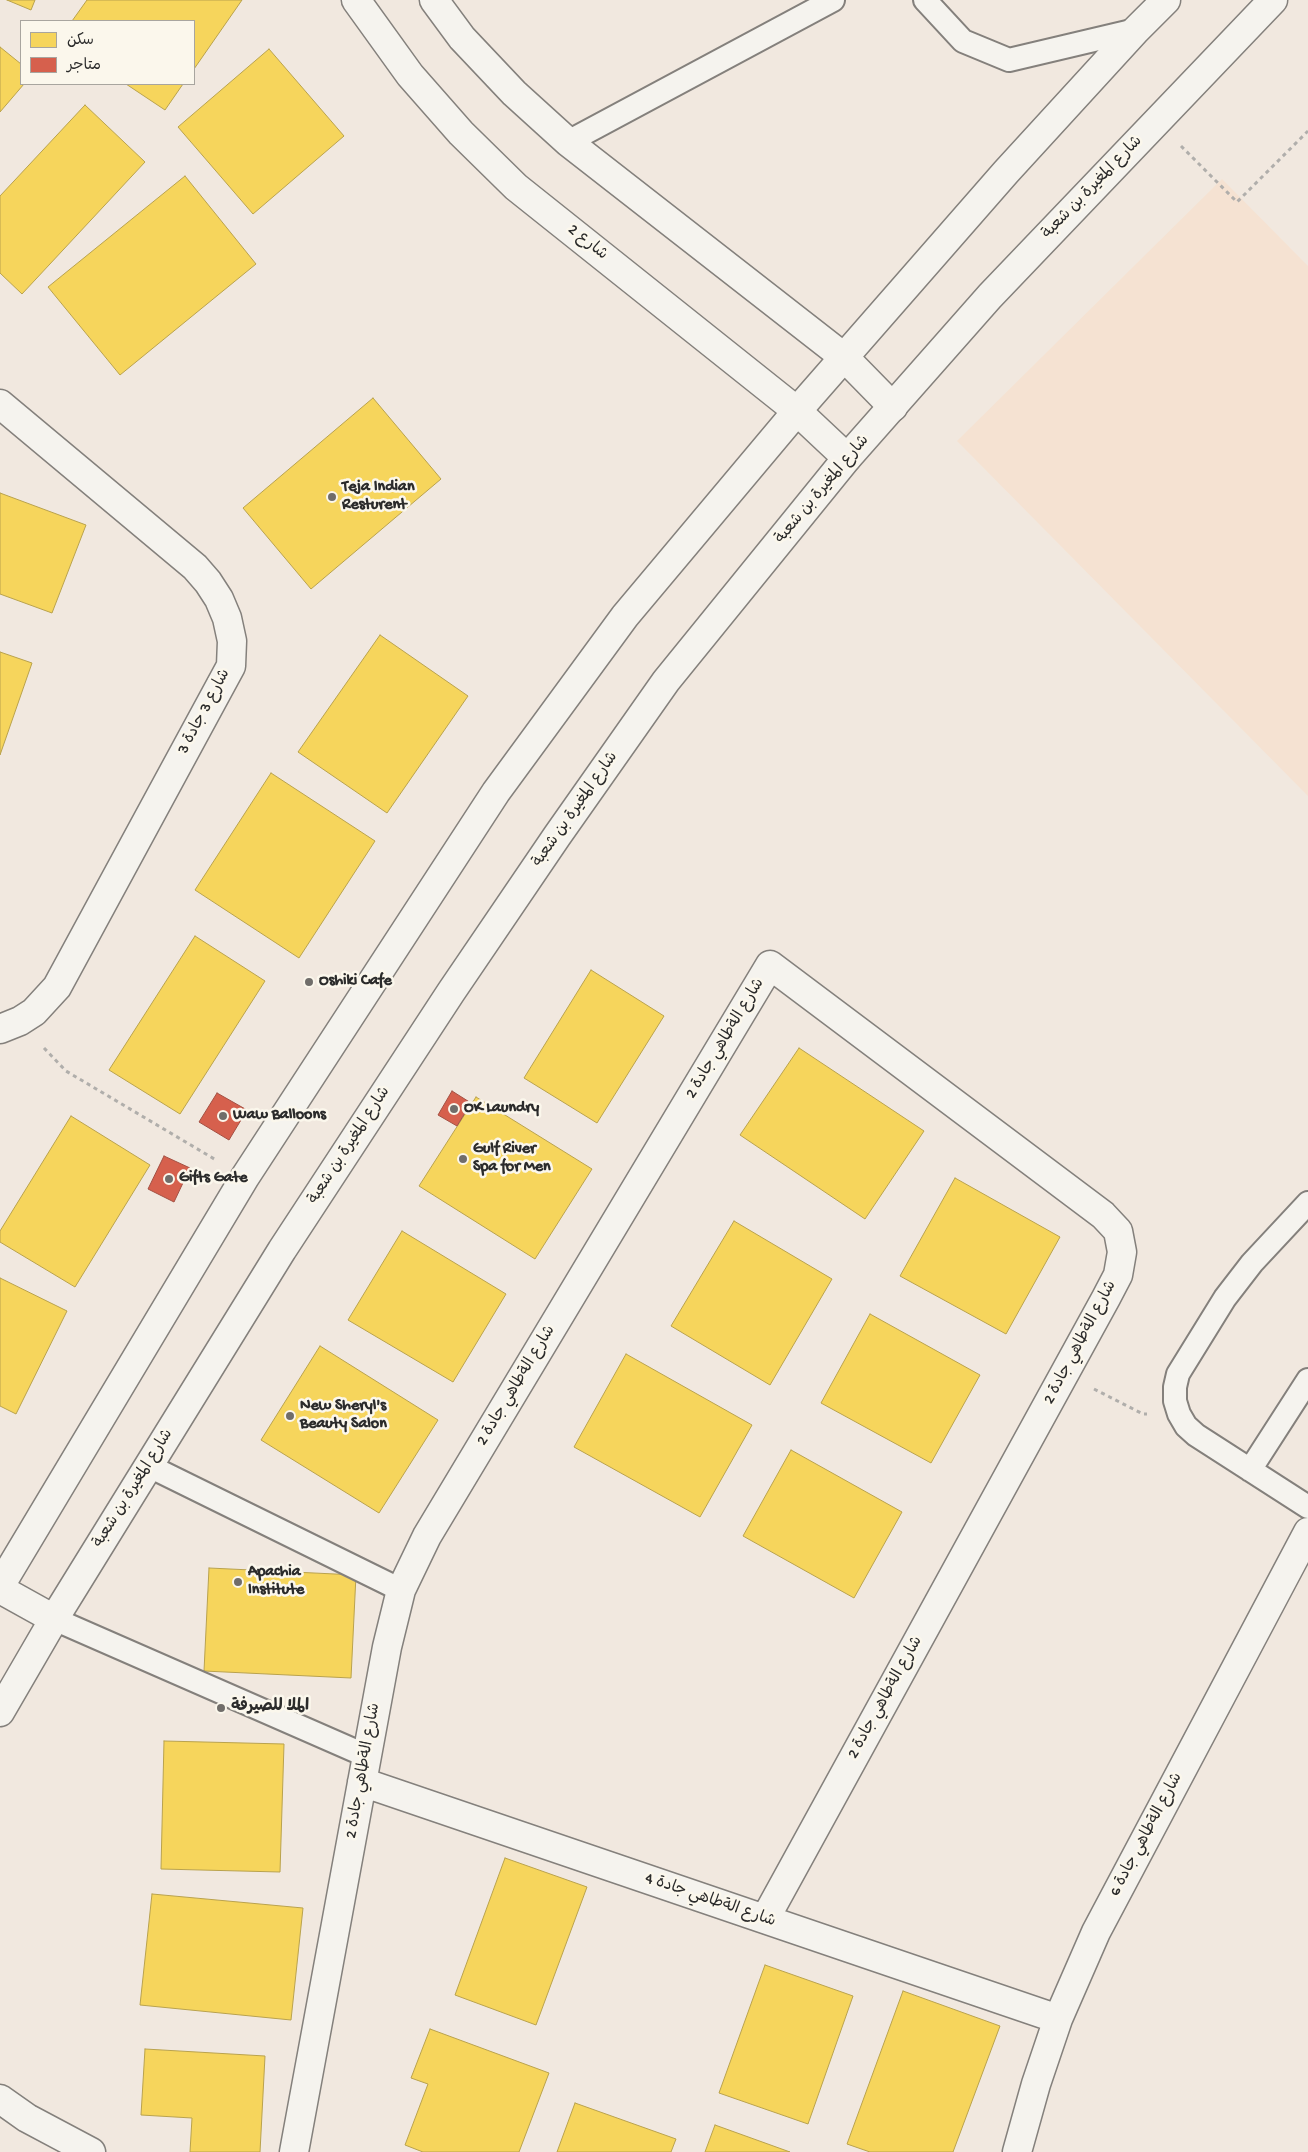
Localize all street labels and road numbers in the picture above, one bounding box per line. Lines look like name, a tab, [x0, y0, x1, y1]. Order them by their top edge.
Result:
street label: شارع المغيرة بن شعبة	[1039, 132, 1147, 244]
street label: شارع 2	[563, 221, 611, 265]
street label: شارع المغيرة بن شعبة	[772, 432, 874, 548]
street label: شارع 3 جادة 3	[175, 666, 235, 758]
street label: شارع المغيرة بن شعبة	[529, 749, 623, 871]
street label: شارع الةطاهي جادة 2	[682, 975, 770, 1103]
street label: شارع المغيرة بن شعبة	[305, 1084, 395, 1208]
street label: شارع الةطاهي جادة 2	[1040, 1278, 1122, 1408]
street label: شارع الةطاهي جادة 2	[473, 1322, 561, 1450]
street label: شارع المغيرة بن شعبة	[90, 1426, 178, 1552]
street label: شارع الةطاهي جادة 2	[844, 1633, 928, 1763]
street label: شارع الةطاهي جادة 2	[343, 1702, 385, 1840]
street label: شارع الةطاهي جادة 6	[1106, 1770, 1188, 1900]
street label: شارع الةطاهي جادة 4	[642, 1870, 778, 1932]

